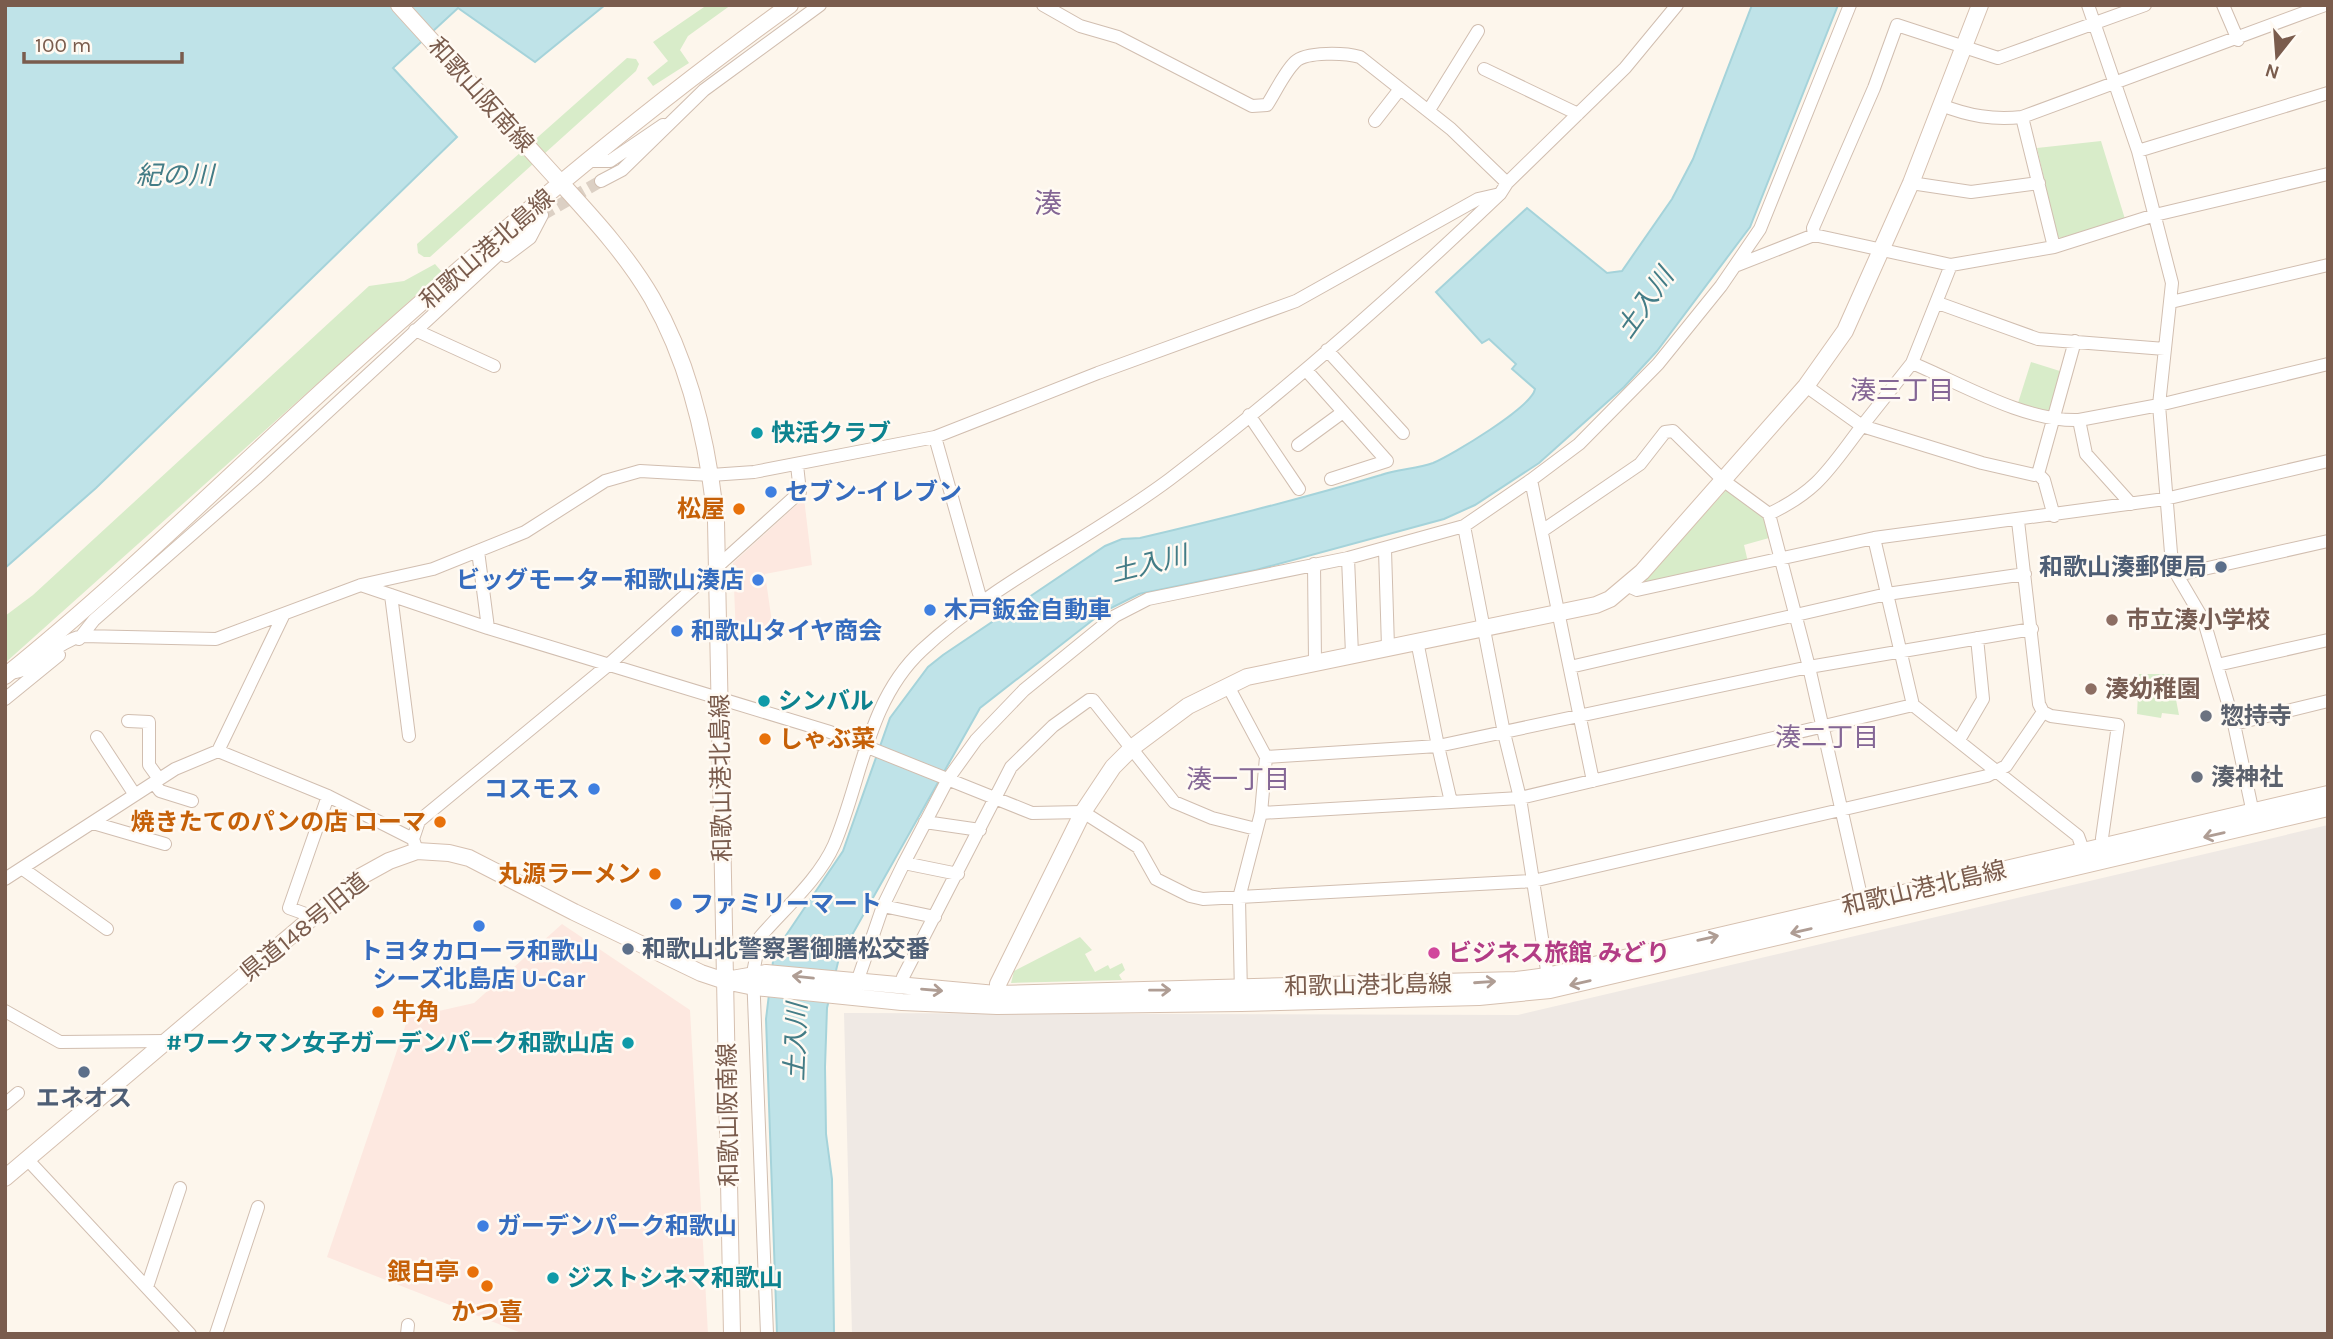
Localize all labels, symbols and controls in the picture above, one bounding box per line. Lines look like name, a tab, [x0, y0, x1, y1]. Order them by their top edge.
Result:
scale bar	[24, 21, 182, 65]
north arrow	[2242, 21, 2312, 91]
street label: 和歌山阪南線	[422, 32, 540, 158]
text: 100 m	[35, 33, 92, 57]
text: N	[2263, 59, 2282, 84]
water label: 紀の川	[136, 160, 217, 191]
street label: 和歌山港北島線	[414, 183, 560, 315]
district label: 湊	[1034, 187, 1062, 220]
water label: 土入川	[1610, 260, 1682, 344]
district label: 湊三丁目	[1850, 375, 1954, 406]
place label: 快活クラブ	[771, 419, 891, 447]
marker: 快活クラブ	[749, 425, 765, 441]
place label: セブン-イレブン	[785, 478, 962, 506]
marker: セブン-イレブン	[763, 484, 779, 500]
place label: 松屋	[677, 495, 725, 523]
marker: 松屋	[731, 501, 747, 517]
water label: 土入川	[1107, 539, 1193, 588]
place label: 和歌山湊郵便局	[2039, 553, 2207, 581]
marker: 和歌山湊郵便局	[2213, 559, 2229, 575]
place label: ビッグモーター和歌山湊店	[456, 566, 744, 594]
marker: ビッグモーター和歌山湊店	[750, 572, 766, 588]
place label: 木戸鈑金自動車	[944, 596, 1112, 624]
marker: 木戸鈑金自動車	[922, 602, 938, 618]
place label: 市立湊小学校	[2126, 606, 2270, 634]
marker: 市立湊小学校	[2104, 612, 2120, 628]
place label: 和歌山タイヤ商会	[691, 617, 882, 645]
marker: 和歌山タイヤ商会	[669, 623, 685, 639]
place label: 湊幼稚園	[2105, 675, 2201, 703]
marker: 湊幼稚園	[2083, 681, 2099, 697]
place label: シンバル	[778, 687, 874, 715]
marker: シンバル	[756, 693, 772, 709]
street label: 和歌山港北島線	[706, 694, 736, 862]
place label: 惣持寺	[2220, 702, 2292, 730]
marker: 惣持寺	[2198, 708, 2214, 724]
district label: 湊二丁目	[1775, 722, 1879, 753]
place label: しゃぶ菜	[779, 725, 875, 753]
marker: しゃぶ菜	[757, 731, 773, 747]
place label: 湊神社	[2211, 763, 2283, 791]
district label: 湊一丁目	[1186, 764, 1290, 795]
marker: 湊神社	[2189, 769, 2205, 785]
place label: コスモス	[484, 775, 580, 803]
marker: コスモス	[586, 781, 602, 797]
place label: 焼きたてのパンの店 ローマ	[131, 808, 426, 836]
marker: 焼きたてのパンの店 ローマ	[432, 814, 448, 830]
one-way arrow	[2203, 829, 2226, 842]
street label: 和歌山港北島線	[1839, 855, 2009, 921]
place label: 丸源ラーメン	[498, 860, 641, 888]
marker: 丸源ラーメン	[647, 866, 663, 882]
street label: 県道148号旧道	[235, 867, 373, 987]
place label: ファミリーマート	[690, 890, 882, 918]
marker: ファミリーマート	[668, 896, 684, 912]
marker: トヨタカローラ和歌山 シーズ北島店 U-Car	[471, 918, 487, 934]
one-way arrow	[1790, 925, 1813, 938]
one-way arrow	[1696, 931, 1719, 944]
place label: 和歌山北警察署御膳松交番	[642, 935, 930, 963]
place label: トヨタカローラ和歌山 シーズ北島店 U-Car	[359, 937, 599, 993]
place label: ビジネス旅館 みどり	[1448, 939, 1670, 967]
marker: 和歌山北警察署御膳松交番	[620, 941, 636, 957]
marker: ビジネス旅館 みどり	[1426, 945, 1442, 961]
one-way arrow	[792, 970, 815, 983]
street label: 和歌山港北島線	[1284, 970, 1452, 1000]
one-way arrow	[1473, 976, 1496, 989]
one-way arrow	[1569, 977, 1592, 990]
one-way arrow	[1148, 983, 1171, 996]
one-way arrow	[921, 984, 943, 997]
place label: 牛角	[392, 998, 440, 1026]
water label: 土入川	[779, 999, 813, 1082]
marker: 牛角	[370, 1004, 386, 1020]
place label: #ワークマン女子ガーデンパーク和歌山店	[166, 1029, 614, 1057]
marker: #ワークマン女子ガーデンパーク和歌山店	[620, 1035, 636, 1051]
street label: 和歌山阪南線	[713, 1043, 743, 1187]
marker: エネオス	[76, 1064, 92, 1080]
place label: エネオス	[36, 1084, 132, 1112]
place label: ガーデンパーク和歌山	[497, 1212, 737, 1240]
marker: ガーデンパーク和歌山	[475, 1218, 491, 1234]
place label: 銀白亭	[387, 1258, 459, 1286]
marker: 銀白亭	[465, 1264, 481, 1280]
place label: ジストシネマ和歌山	[567, 1264, 783, 1292]
marker: ジストシネマ和歌山	[545, 1270, 561, 1286]
marker: かつ喜	[479, 1278, 495, 1294]
place label: かつ喜	[451, 1298, 523, 1326]

